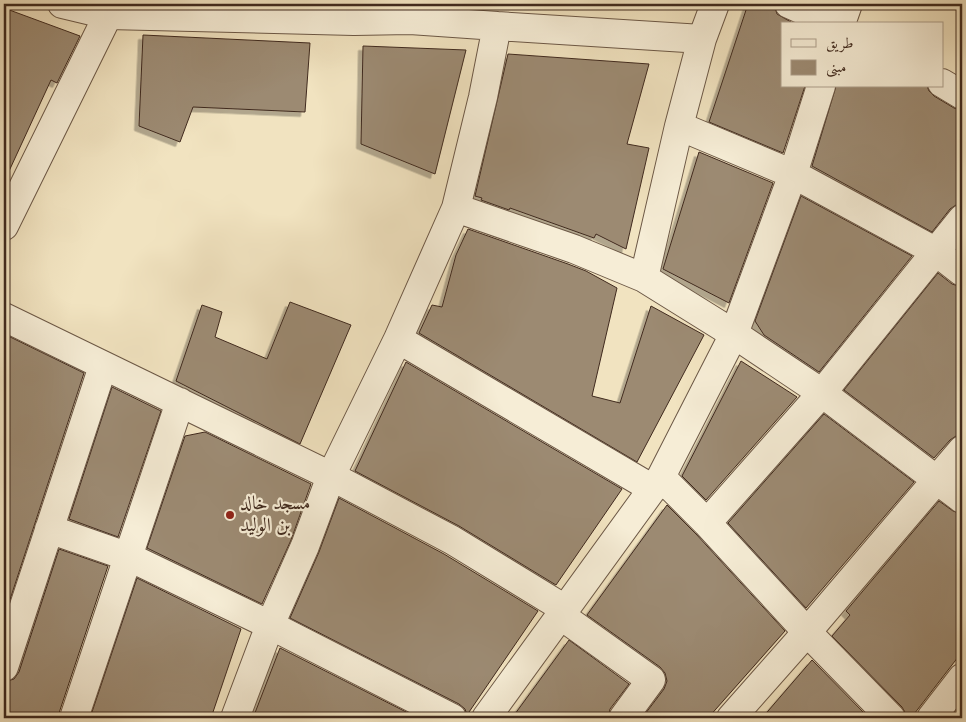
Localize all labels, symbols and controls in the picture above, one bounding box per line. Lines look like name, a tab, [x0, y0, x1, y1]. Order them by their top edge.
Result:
legend	[781, 22, 944, 88]
text: طريق	[826, 37, 853, 53]
text: مبنى	[826, 61, 846, 78]
place label: مسجد خالد بن الوليد	[240, 495, 310, 537]
marker: مسجد خالد بن الوليد	[224, 509, 236, 521]

